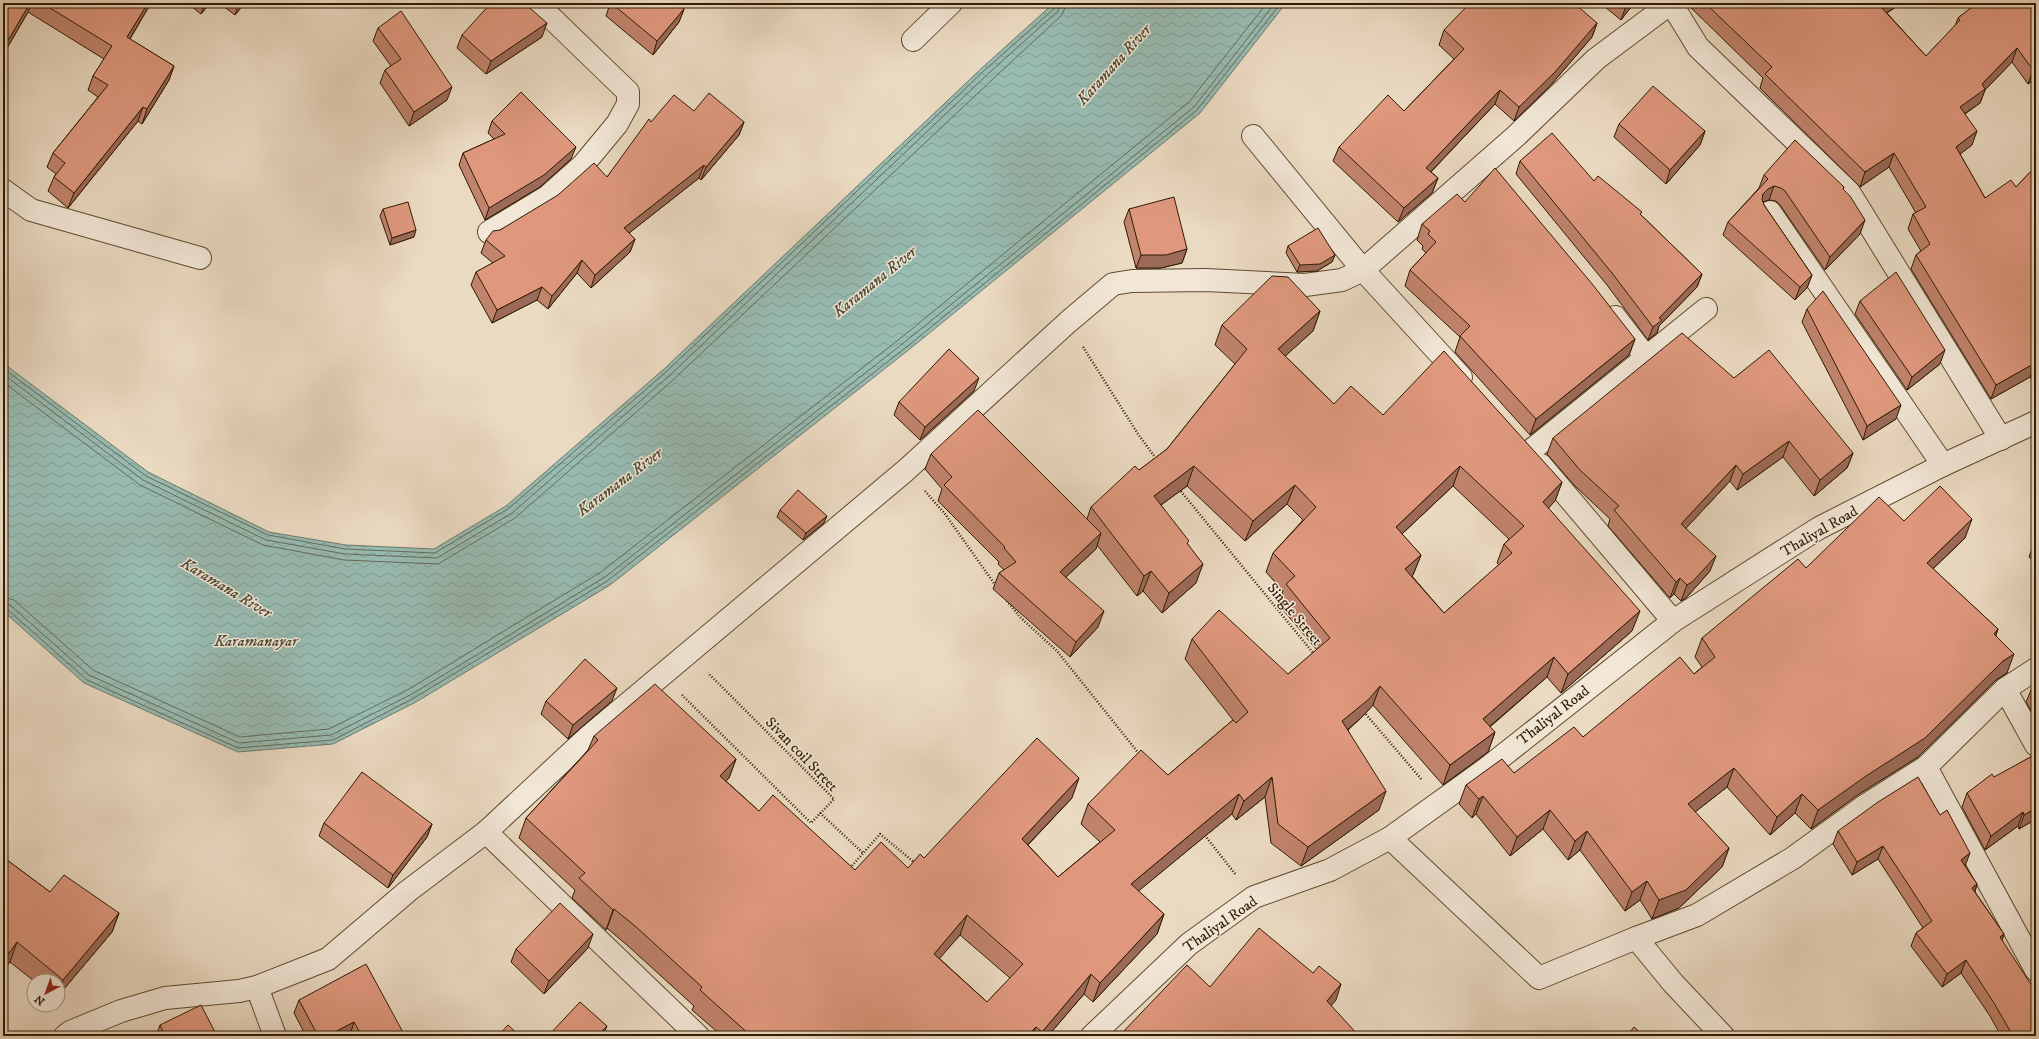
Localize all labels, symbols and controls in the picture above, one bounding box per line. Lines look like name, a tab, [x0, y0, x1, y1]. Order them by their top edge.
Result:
water label: Karamana River	[1071, 19, 1156, 110]
water label: Karamana River	[828, 241, 922, 322]
water label: Karamana River	[572, 442, 668, 521]
street label: Thaliyal Road	[1777, 501, 1862, 561]
water label: Karamana River	[177, 552, 277, 623]
street label: Single Street	[1263, 579, 1327, 650]
water label: Karamanayar	[213, 631, 299, 651]
street label: Thaliyal Road	[1513, 681, 1594, 749]
street label: Sivan coil Street	[761, 713, 842, 796]
street label: Thaliyal Road	[1180, 892, 1261, 957]
north arrow	[26, 973, 66, 1013]
text: N	[32, 992, 48, 1008]

